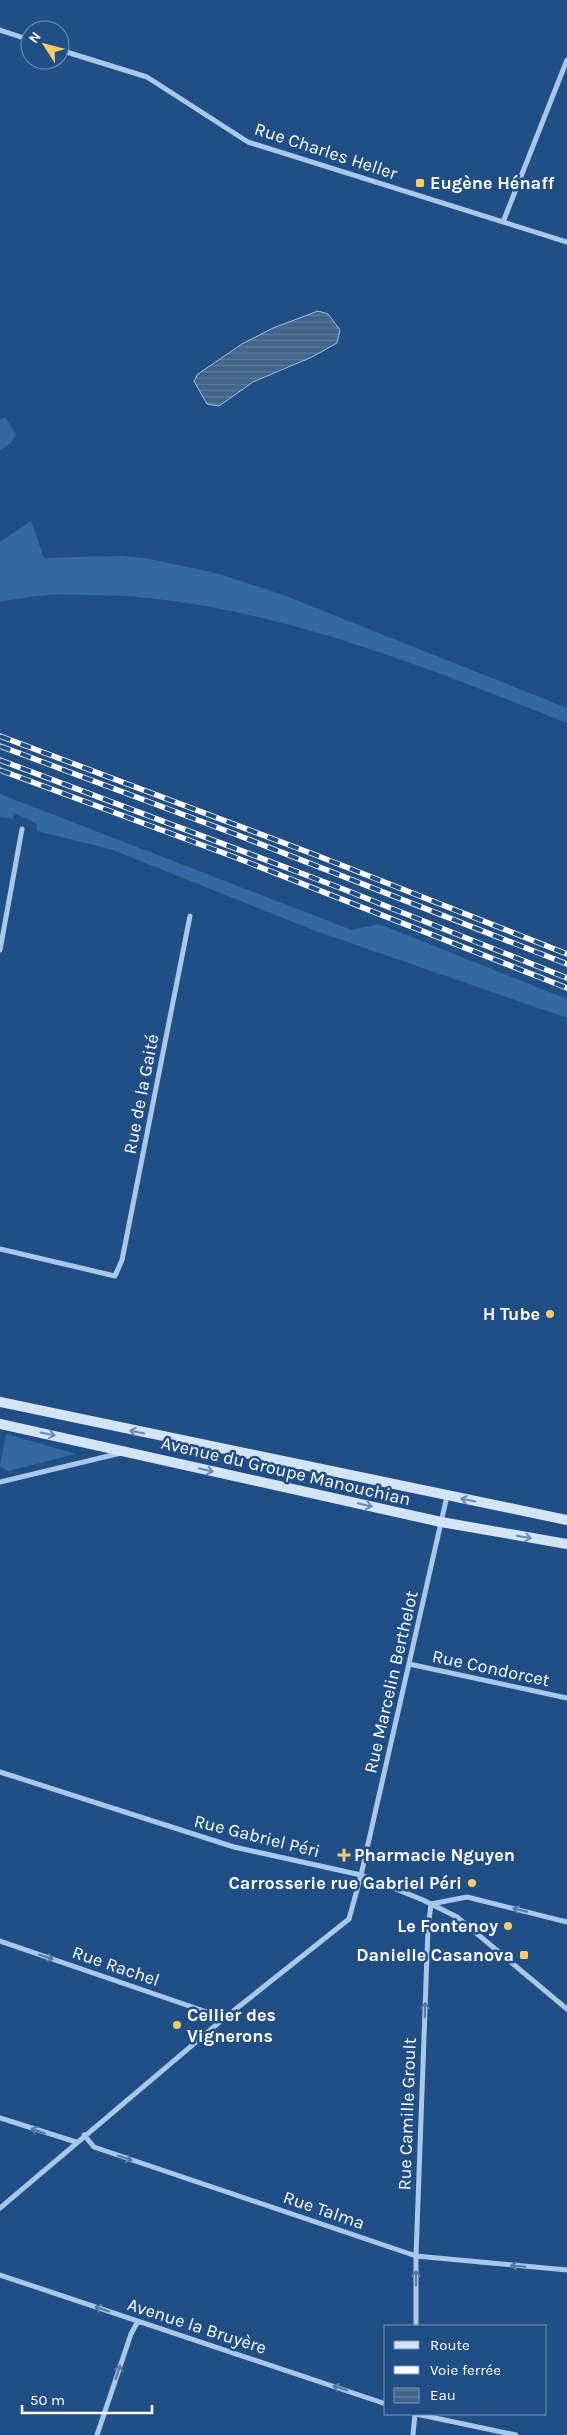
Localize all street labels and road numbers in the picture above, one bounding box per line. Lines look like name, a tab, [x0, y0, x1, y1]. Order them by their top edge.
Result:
street label: Rue Charles Heller	[252, 118, 401, 185]
street label: Rue de la Gaité	[119, 1032, 163, 1156]
street label: Avenue du Groupe Manouchian	[159, 1432, 413, 1510]
street label: Rue Marcelin Berthelot	[359, 1588, 423, 1775]
street label: Rue Condorcet	[430, 1645, 552, 1691]
street label: Rue Gabriel Péri	[192, 1810, 322, 1862]
street label: Rue Rachel	[69, 1941, 163, 1991]
street label: Rue Camille Groult	[393, 2037, 421, 2191]
street label: Rue Talma	[280, 2186, 368, 2234]
street label: Avenue la Bruyère	[125, 2293, 269, 2359]

